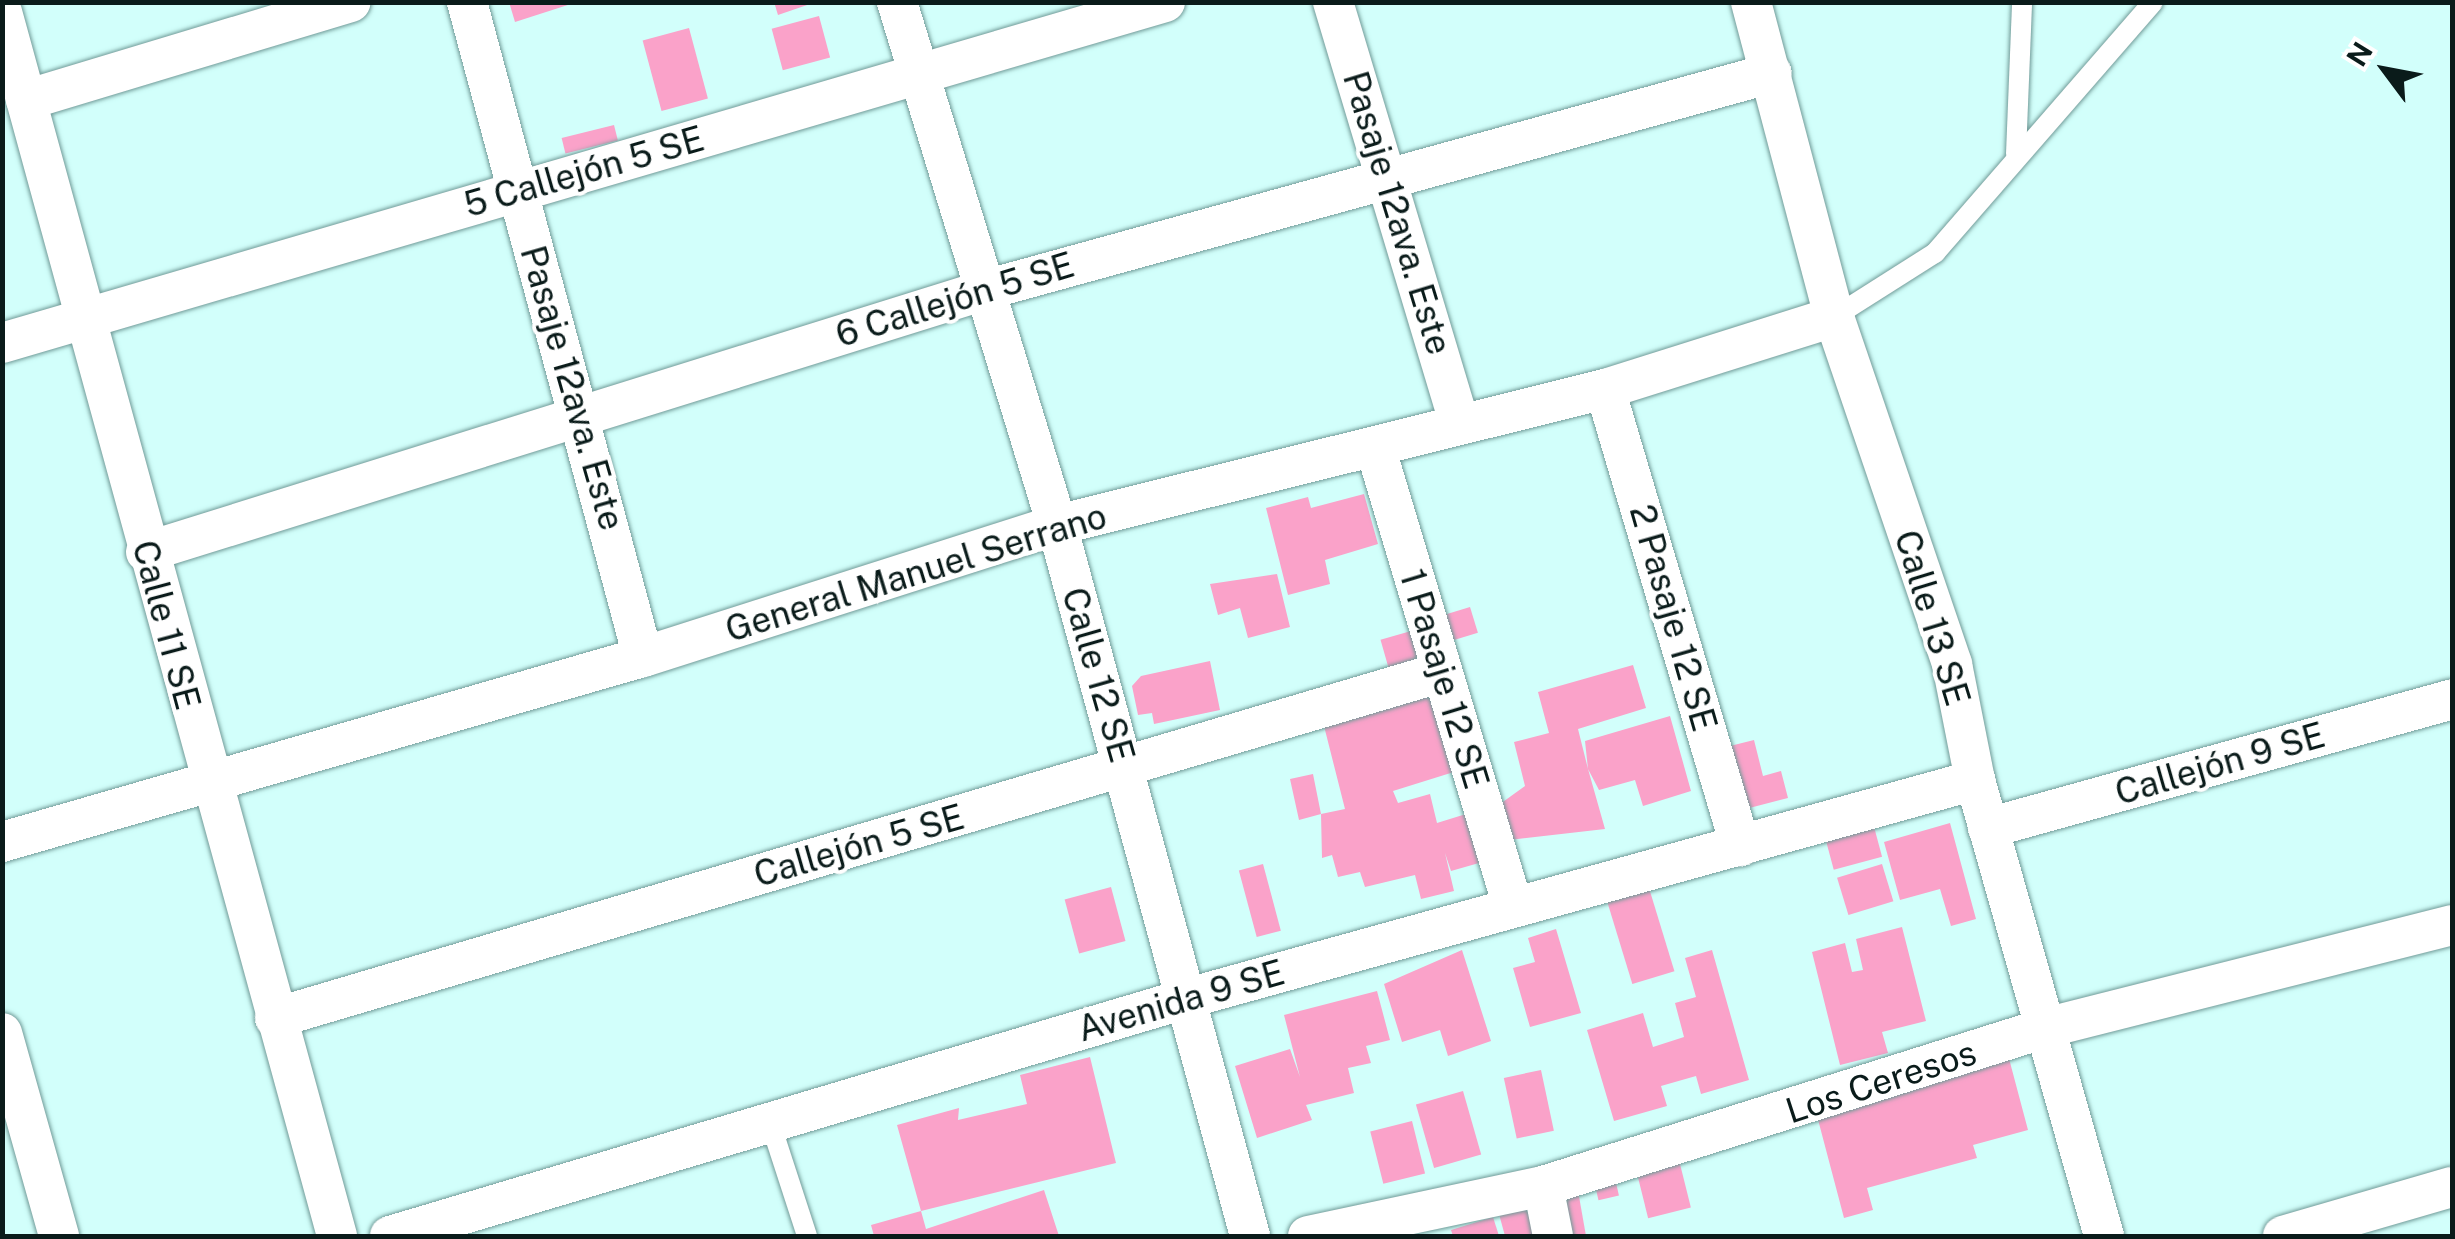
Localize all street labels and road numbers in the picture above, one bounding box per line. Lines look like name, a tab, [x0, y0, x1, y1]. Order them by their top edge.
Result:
street label: Pasaje 12ava. Este	[1334, 66, 1460, 360]
street label: 5 Callejón 5 SE	[459, 118, 709, 226]
street label: Pasaje 12ava. Este	[511, 241, 633, 535]
street label: 6 Callejón 5 SE	[831, 244, 1079, 356]
street label: General Manuel Serrano	[720, 495, 1112, 651]
street label: 2 Pasaje 12 SE	[1621, 500, 1725, 736]
street label: Calle 13 SE	[1885, 525, 1979, 711]
street label: Calle 11 SE	[123, 536, 209, 714]
street label: 1 Pasaje 12 SE	[1391, 564, 1497, 794]
street label: Calle 12 SE	[1053, 583, 1143, 767]
street label: Callejón 9 SE	[2110, 714, 2330, 814]
street label: Callejón 5 SE	[749, 796, 969, 896]
street label: Avenida 9 SE	[1073, 951, 1289, 1051]
street label: Los Ceresos	[1781, 1032, 1981, 1132]

